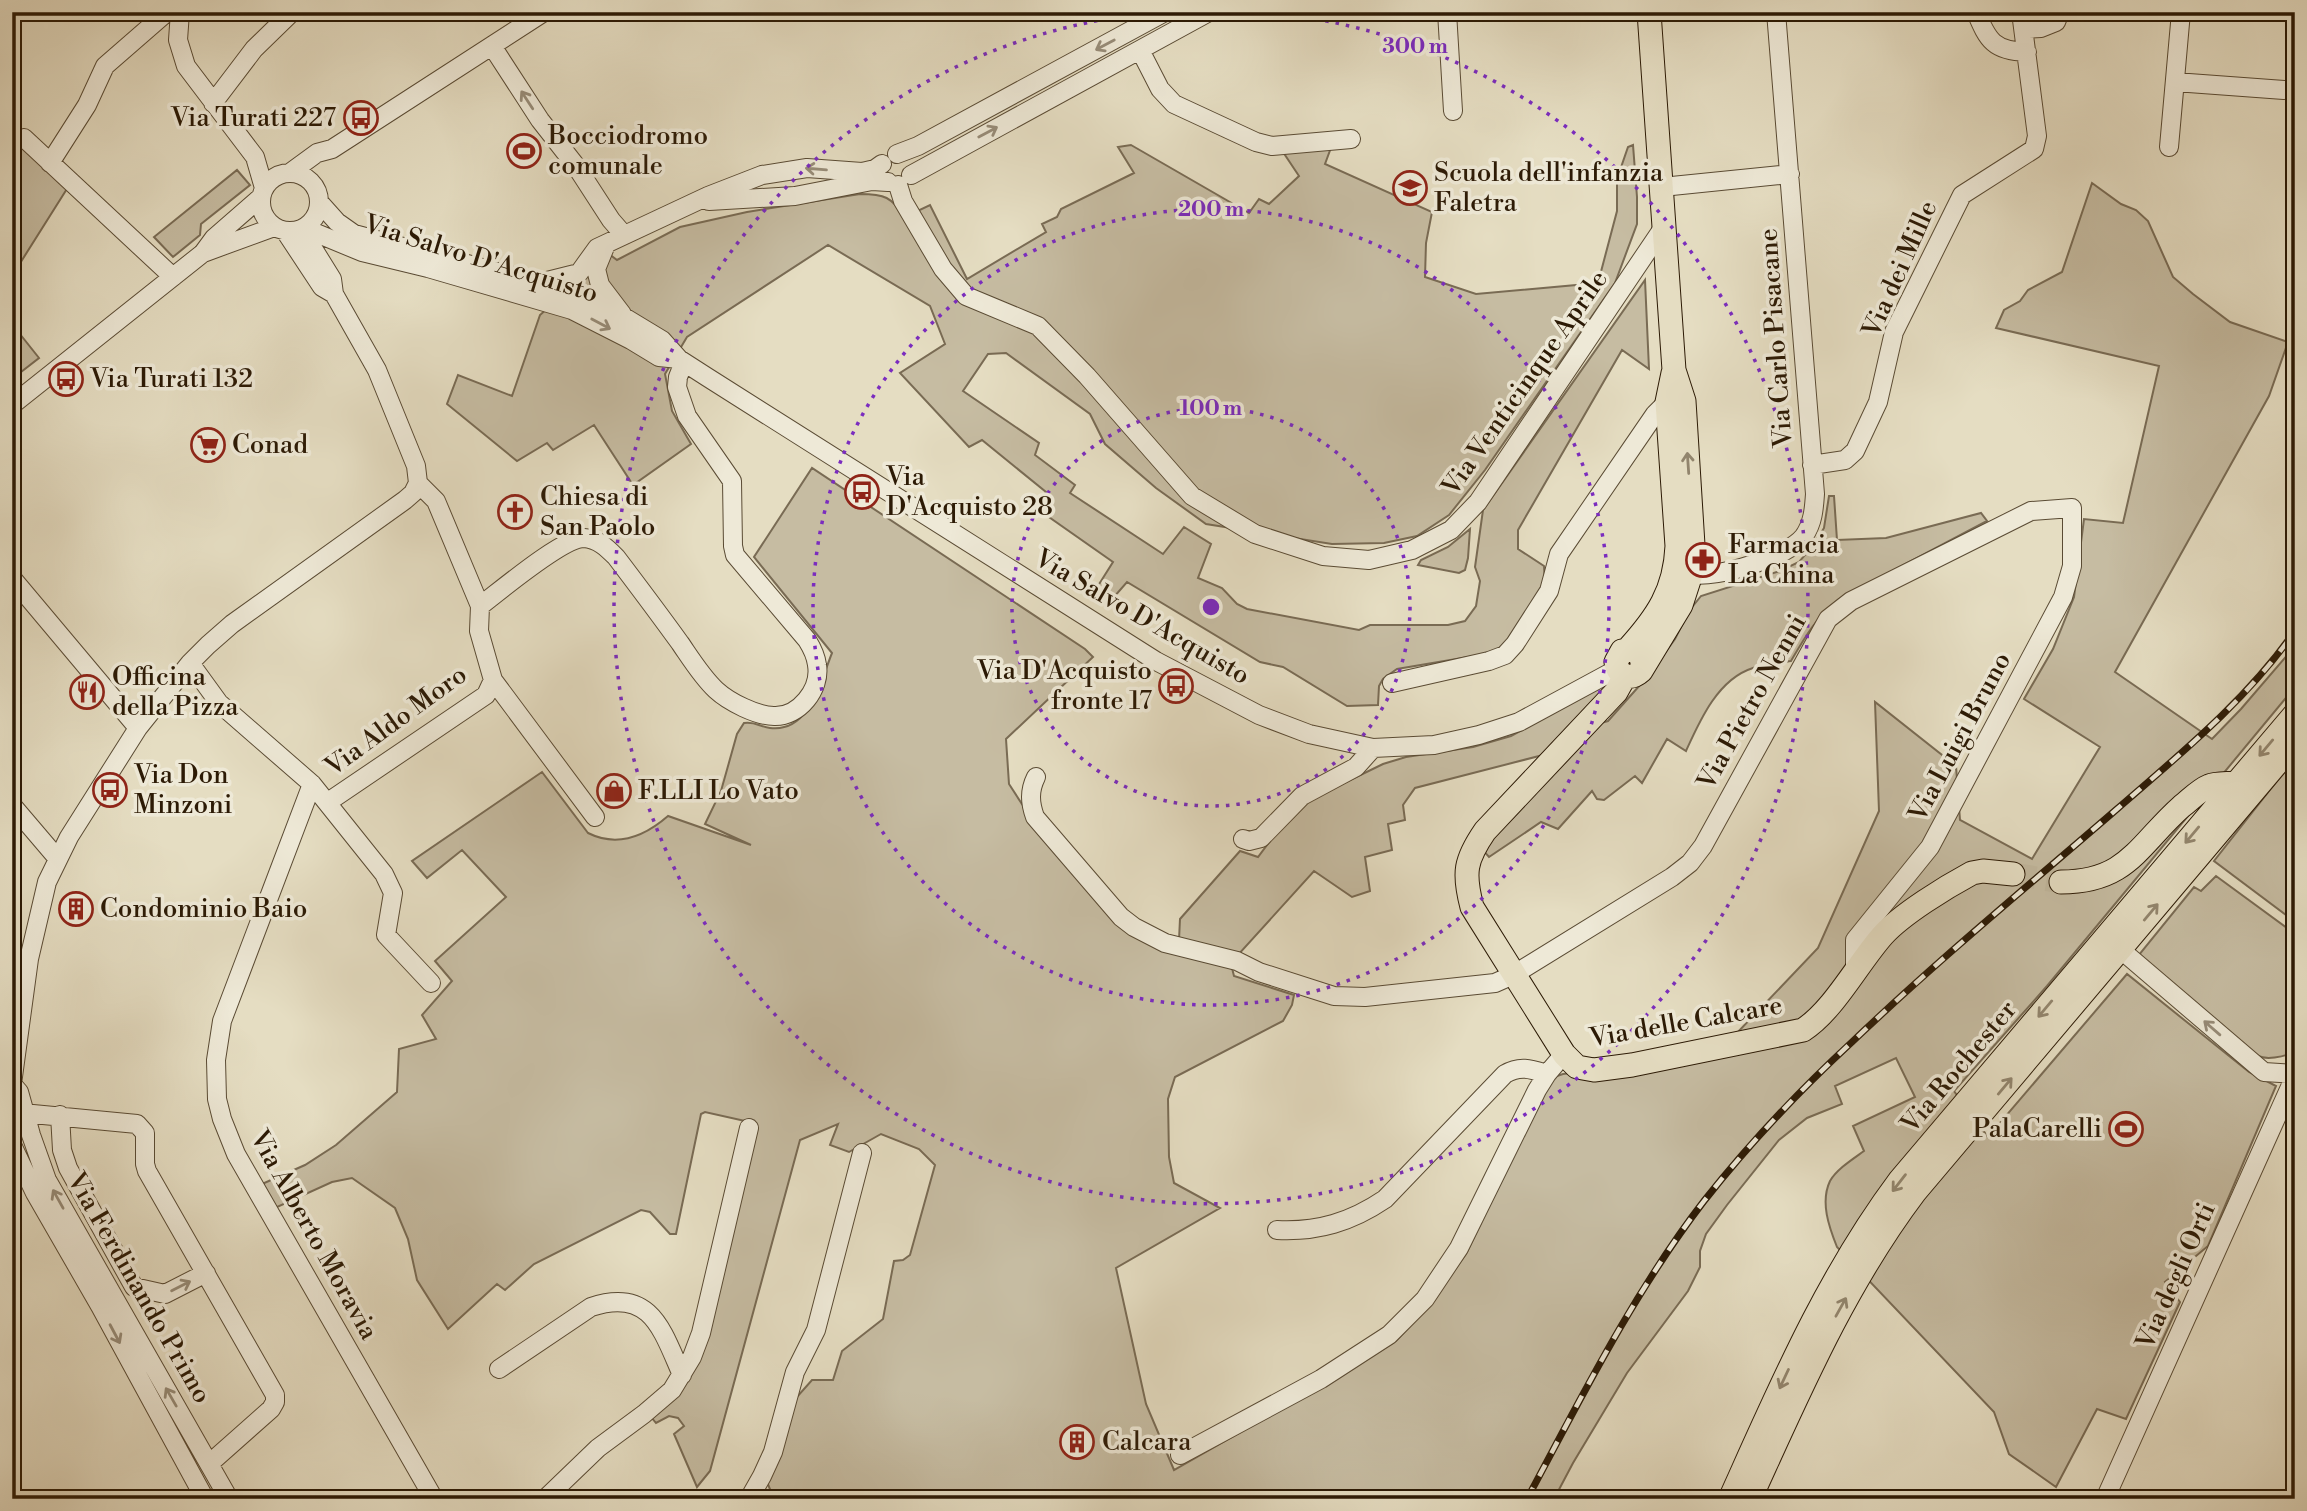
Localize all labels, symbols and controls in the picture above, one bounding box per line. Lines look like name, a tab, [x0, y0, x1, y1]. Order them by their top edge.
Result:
text: 300 m	[1382, 34, 1448, 60]
one-way arrow	[1095, 39, 1116, 52]
one-way arrow	[520, 91, 534, 110]
bus stop icon: Via Turati 227	[342, 99, 380, 137]
place label: Via Turati 227	[170, 102, 336, 134]
place label: Bocciodromo comunale	[547, 120, 708, 182]
one-way arrow	[977, 125, 998, 138]
sports icon: Bocciodromo comunale	[505, 132, 543, 170]
place label: Scuola dell'infanzia Faletra	[1434, 157, 1664, 219]
one-way arrow	[805, 162, 828, 175]
school or university icon: Scuola dell'infanzia Faletra	[1391, 169, 1429, 207]
street label: Via dei Mille	[1855, 196, 1944, 343]
text: 200 m	[1178, 197, 1244, 223]
street label: Via Salvo D'Acquisto	[359, 208, 602, 310]
street label: Via Carlo Pisacane	[1752, 227, 1800, 450]
street label: Via Venticinque Aprile	[1435, 264, 1615, 503]
one-way arrow	[590, 317, 611, 331]
bus stop icon: Via Turati 132	[47, 360, 85, 398]
place label: Via Turati 132	[89, 363, 253, 395]
text: 100 m	[1180, 396, 1242, 422]
supermarket icon: Conad	[189, 426, 227, 464]
place label: Conad	[232, 429, 308, 461]
one-way arrow	[1681, 453, 1694, 475]
place label: Via D'Acquisto 28	[885, 461, 1053, 523]
bus stop icon: Via D'Acquisto 28	[843, 473, 881, 511]
place label: Chiesa di San Paolo	[540, 481, 655, 543]
church icon: Chiesa di San Paolo	[496, 493, 534, 531]
place label: Farmacia La China	[1728, 529, 1840, 591]
pharmacy icon: Farmacia La China	[1684, 541, 1722, 579]
street label: Via Salvo D'Acquisto	[1028, 542, 1255, 692]
centre of rings	[1199, 595, 1223, 619]
street label: Via Pietro Nenni	[1690, 609, 1813, 796]
street label: Via Luigi Bruno	[1901, 647, 2018, 828]
place label: Via D'Acquisto fronte 17	[976, 655, 1152, 717]
street label: Via Aldo Moro	[318, 659, 473, 784]
place label: Officina della Pizza	[112, 661, 239, 723]
bus stop icon: Via D'Acquisto fronte 17	[1157, 667, 1195, 705]
restaurant icon: Officina della Pizza	[68, 673, 106, 711]
one-way arrow	[2258, 739, 2273, 757]
place label: Via Don Minzoni	[133, 759, 232, 821]
bus stop icon: Via Don Minzoni	[91, 771, 129, 809]
shop icon: F.LLI Lo Vato	[595, 772, 633, 810]
place label: F.LLI Lo Vato	[638, 775, 799, 807]
one-way arrow	[2184, 825, 2200, 843]
building icon: Condominio Baio	[57, 890, 95, 928]
place label: Condominio Baio	[100, 893, 307, 925]
one-way arrow	[2143, 903, 2159, 921]
street label: Via delle Calcare	[1586, 989, 1785, 1055]
street label: Via Rochester	[1894, 994, 2024, 1141]
one-way arrow	[2037, 999, 2053, 1017]
one-way arrow	[2203, 1020, 2221, 1036]
one-way arrow	[1997, 1077, 2013, 1095]
sports icon: PalaCarelli	[2107, 1110, 2145, 1148]
place label: PalaCarelli	[1972, 1113, 2102, 1145]
street label: Via Alberto Moravia	[243, 1124, 385, 1346]
street label: Via Ferdinando Primo	[59, 1166, 218, 1409]
one-way arrow	[1891, 1173, 1906, 1191]
one-way arrow	[51, 1189, 64, 1210]
street label: Via degli Orti	[2129, 1198, 2223, 1355]
one-way arrow	[170, 1279, 191, 1293]
one-way arrow	[1834, 1298, 1848, 1318]
one-way arrow	[109, 1323, 122, 1344]
one-way arrow	[1777, 1368, 1791, 1389]
one-way arrow	[164, 1387, 178, 1407]
building icon: Calcara	[1058, 1423, 1096, 1461]
place label: Calcara	[1102, 1426, 1192, 1458]

